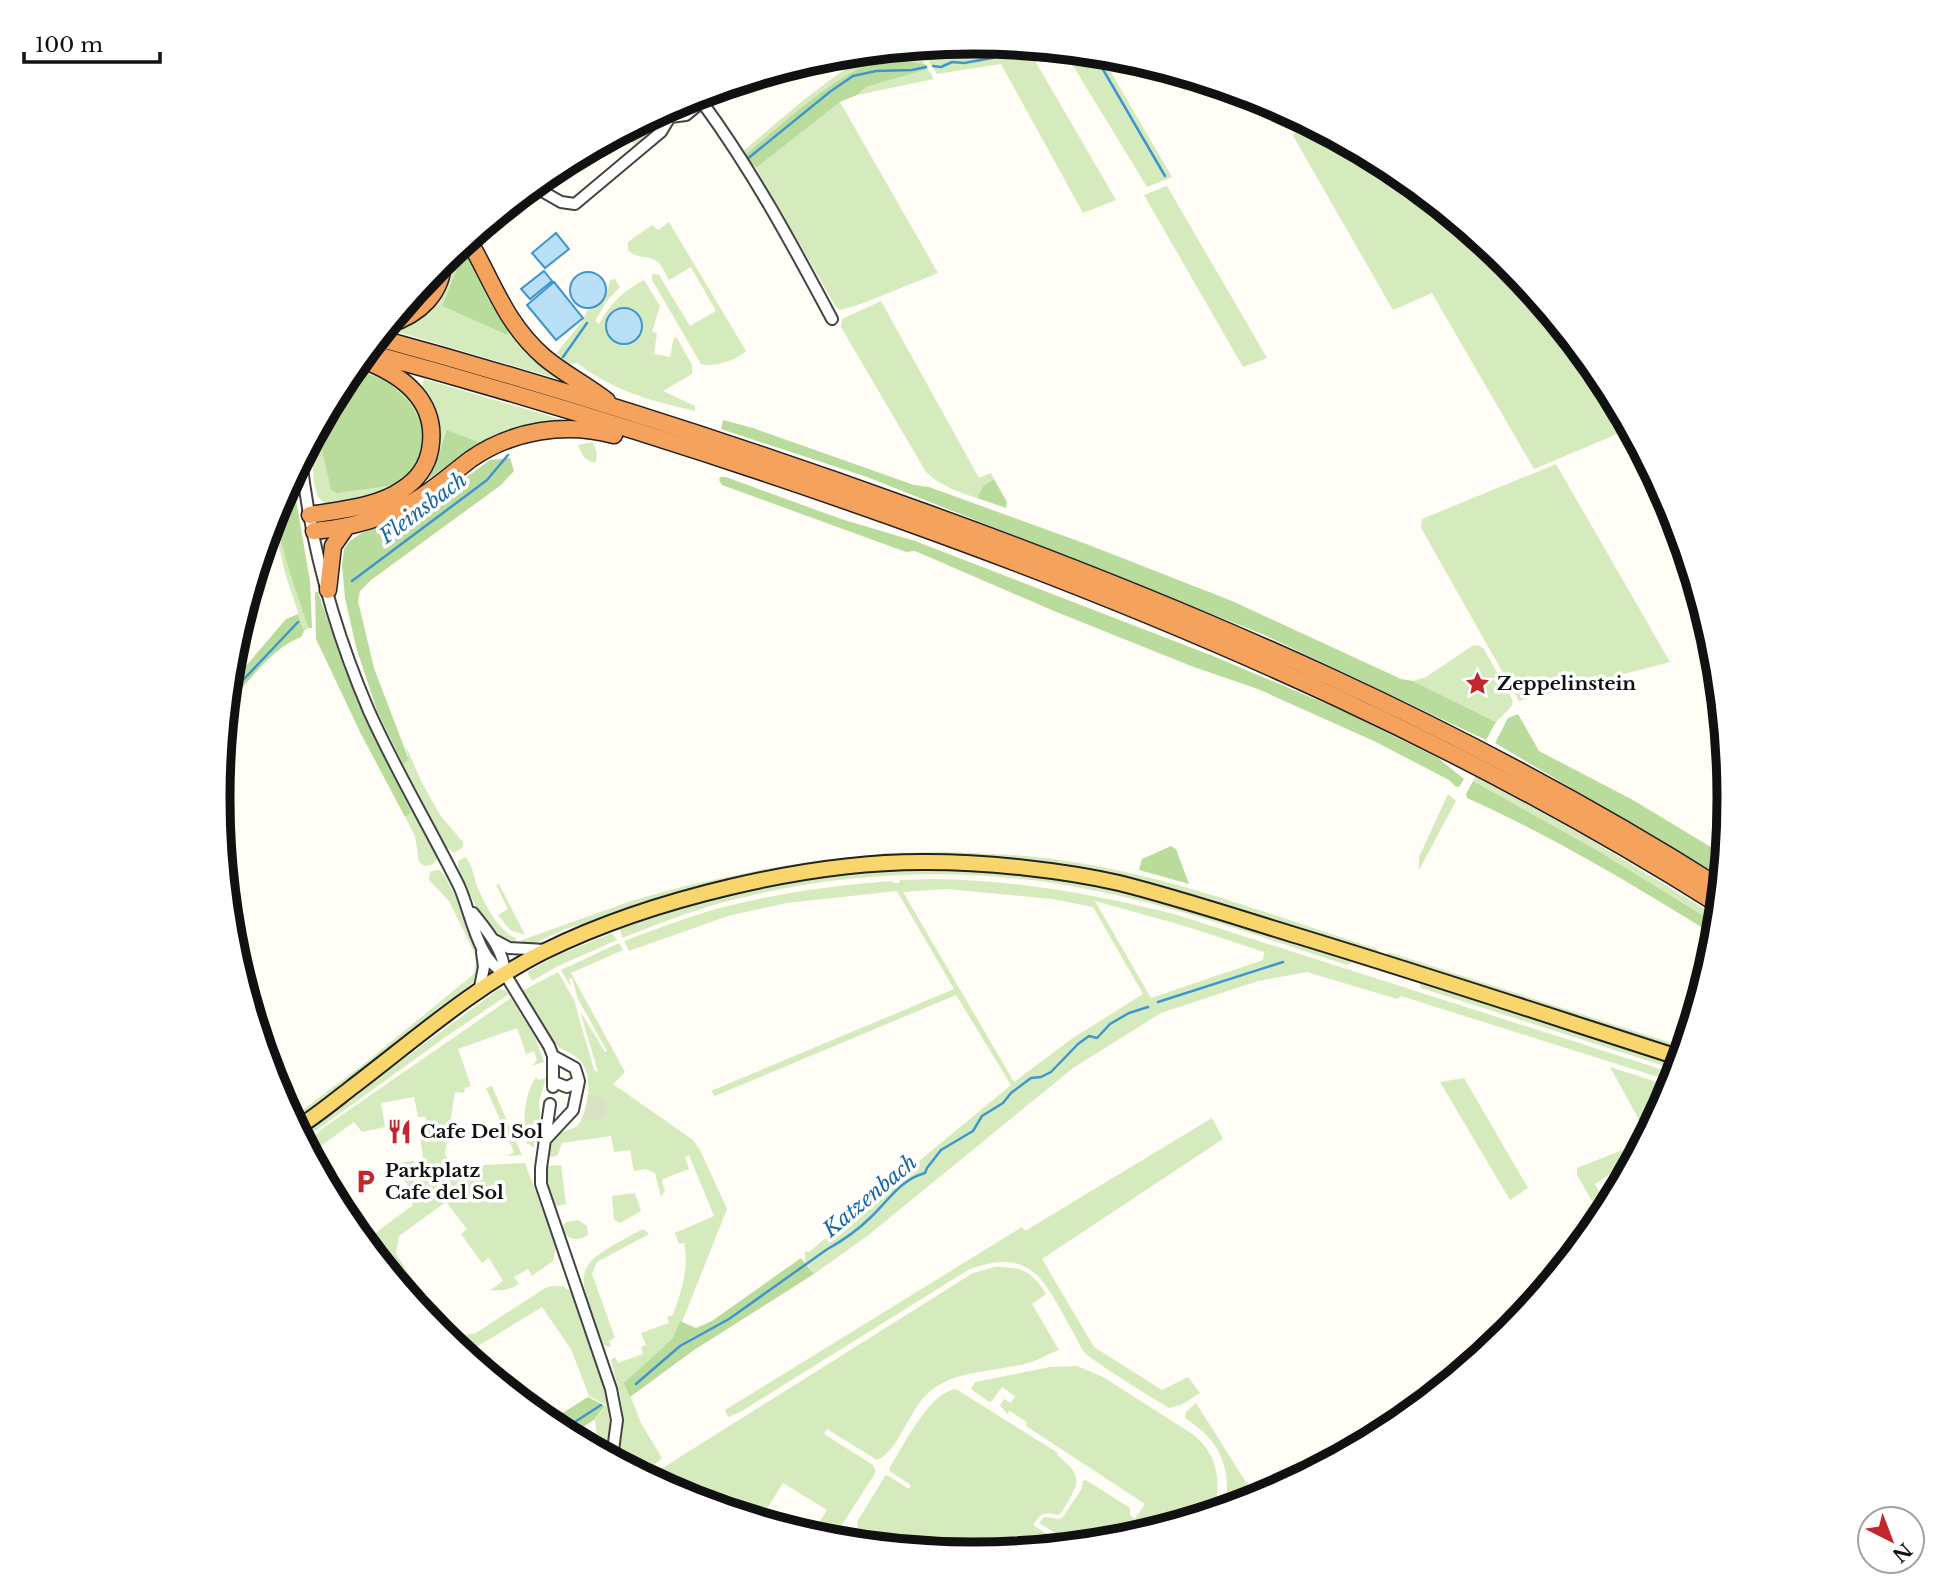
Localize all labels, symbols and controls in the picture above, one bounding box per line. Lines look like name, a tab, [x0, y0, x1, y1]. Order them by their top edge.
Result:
scale bar	[24, 21, 161, 65]
text: 100 m	[35, 32, 103, 58]
water label: Fleinsbach	[373, 467, 472, 550]
place icon: Zeppelinstein	[1463, 669, 1491, 697]
place label: Zeppelinstein	[1497, 672, 1636, 695]
restaurant icon: Cafe Del Sol	[386, 1117, 414, 1145]
place label: Cafe Del Sol	[420, 1120, 543, 1143]
water label: Katzenbach	[817, 1149, 922, 1243]
place label: Parkplatz Cafe del Sol	[385, 1159, 504, 1204]
parking icon: Parkplatz Cafe del Sol	[351, 1167, 379, 1195]
north arrow	[1856, 1505, 1926, 1575]
text: N	[1888, 1538, 1916, 1567]

